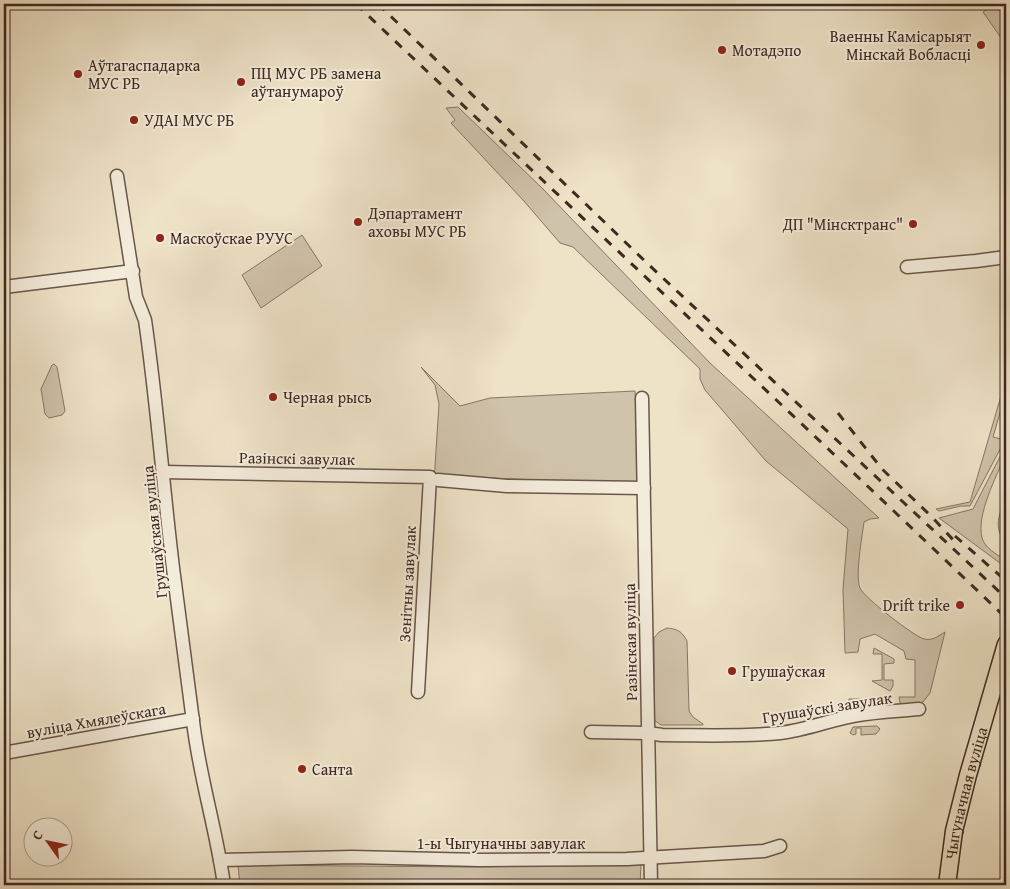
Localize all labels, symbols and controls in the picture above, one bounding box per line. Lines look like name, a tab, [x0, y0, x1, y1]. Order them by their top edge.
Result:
place label: Ваенны Камісарыят Мінскай Вобласці	[830, 24, 972, 66]
place label: Мотадэпо	[732, 38, 801, 62]
marker: Ваенны Камісарыят Мінскай Вобласці	[975, 39, 987, 51]
marker: Мотадэпо	[716, 44, 728, 56]
place label: Аўтагаспадарка МУС РБ	[88, 53, 201, 95]
place label: ПЦ МУС РБ замена аўтанумароў	[251, 61, 382, 103]
marker: Аўтагаспадарка МУС РБ	[72, 68, 84, 80]
marker: ПЦ МУС РБ замена аўтанумароў	[235, 76, 247, 88]
place label: УДАІ МУС РБ	[144, 108, 234, 132]
marker: УДАІ МУС РБ	[128, 114, 140, 126]
place label: Дэпартамент аховы МУС РБ	[367, 201, 467, 243]
place label: ДП "Мінсктранс"	[782, 212, 903, 236]
marker: Дэпартамент аховы МУС РБ	[352, 216, 364, 228]
marker: ДП "Мінсктранс"	[907, 218, 919, 230]
place label: Маскоўскае РУУС	[170, 226, 293, 250]
marker: Маскоўскае РУУС	[154, 232, 166, 244]
place label: Черная рысь	[283, 385, 372, 409]
marker: Черная рысь	[267, 391, 279, 403]
street label: Разінскі завулак	[239, 445, 356, 471]
street label: Грушаўская вуліца	[135, 464, 173, 599]
street label: Зенітны завулак	[392, 525, 422, 643]
street label: Разінская вуліца	[617, 583, 643, 701]
place label: Drift trike	[883, 593, 950, 617]
marker: Drift trike	[954, 599, 966, 611]
place label: Грушаўская	[742, 659, 826, 683]
marker: Грушаўская	[726, 665, 738, 677]
street label: Грушаўскі завулак	[760, 685, 894, 729]
street label: вуліца Хмялеўскага	[25, 696, 168, 744]
street label: Чыгуначная вуліца	[938, 723, 994, 861]
place label: Санта	[312, 757, 353, 781]
marker: Санта	[296, 763, 308, 775]
north arrow	[22, 816, 72, 866]
text: С	[27, 826, 48, 844]
street label: 1-ы Чыгуначны завулак	[417, 831, 586, 855]

